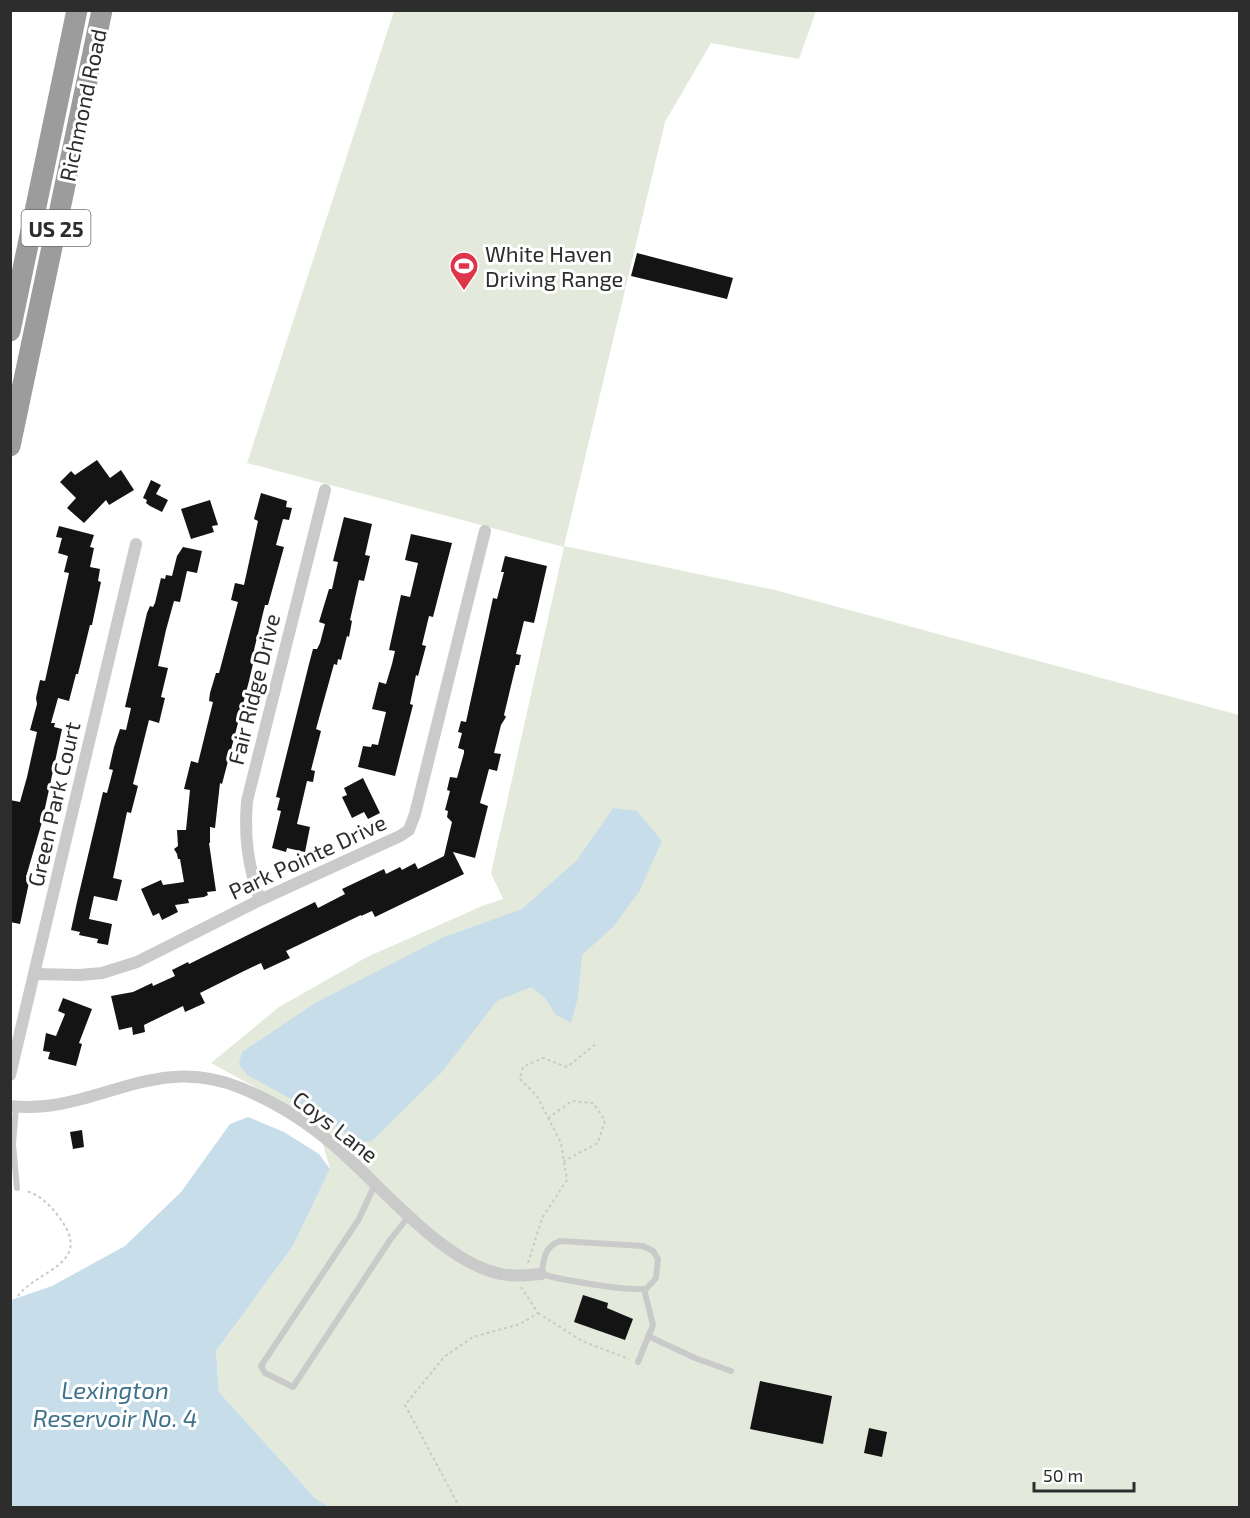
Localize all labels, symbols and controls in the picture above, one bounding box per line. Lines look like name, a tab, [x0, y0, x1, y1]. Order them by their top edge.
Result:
street label: Richmond Road	[53, 26, 111, 184]
road number: US 25	[22, 210, 90, 246]
place label: White Haven Driving Range	[485, 240, 623, 291]
sports icon: White Haven Driving Range	[448, 250, 480, 292]
street label: Fair Ridge Drive	[222, 611, 284, 767]
street label: Green Park Court	[21, 719, 85, 889]
street label: Park Pointe Drive	[224, 808, 390, 904]
street label: Coys Lane	[288, 1085, 384, 1167]
water label: Lexington Reservoir No. 4	[33, 1375, 197, 1432]
scale bar	[1034, 1455, 1134, 1493]
text: 50 m	[1043, 1464, 1083, 1486]

